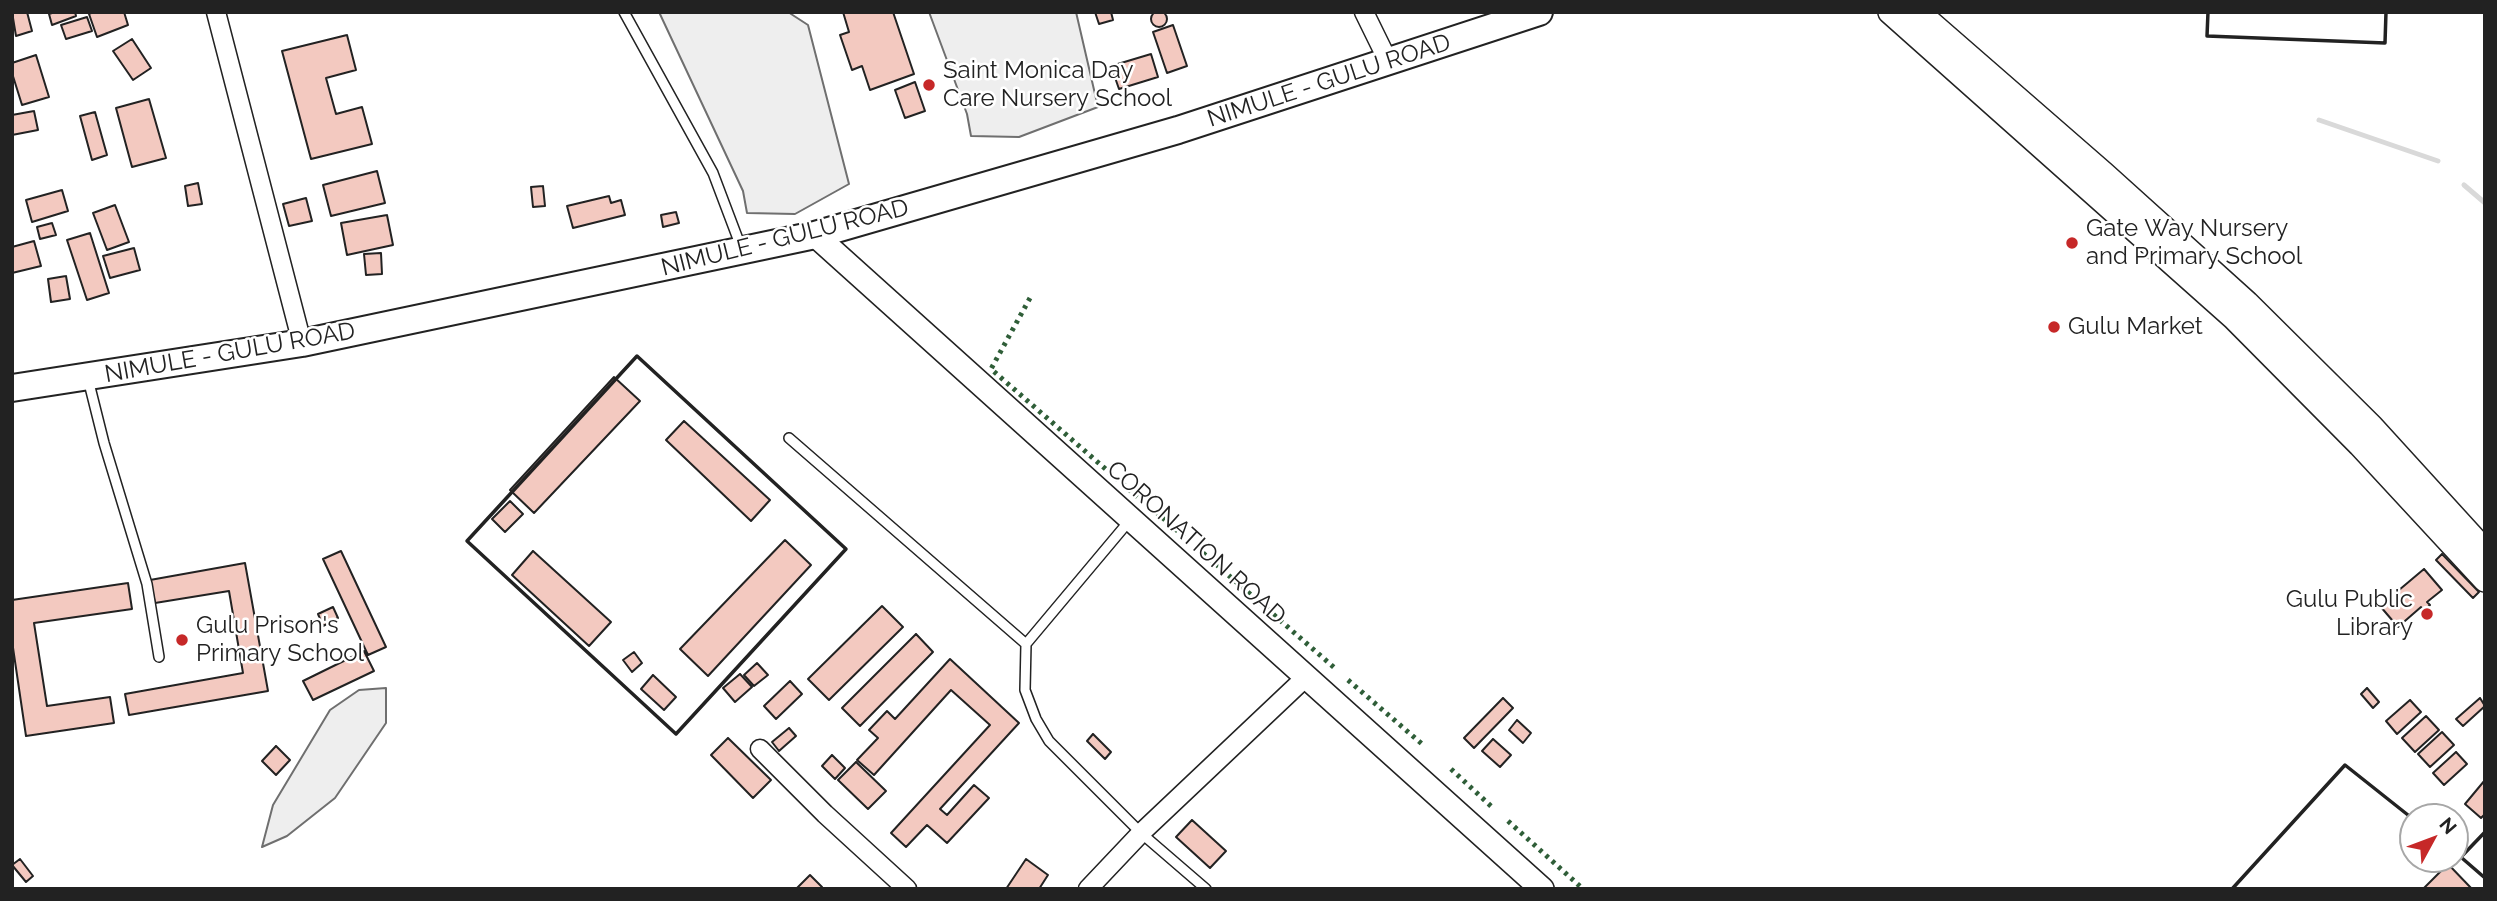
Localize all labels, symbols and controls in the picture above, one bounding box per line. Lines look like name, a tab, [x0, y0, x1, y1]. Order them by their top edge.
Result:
street label: NIMULE - GULU ROAD	[1204, 28, 1454, 134]
place label: Saint Monica Day Care Nursery School	[943, 57, 1172, 113]
marker: Saint Monica Day Care Nursery School	[921, 77, 937, 93]
street label: NIMULE - GULU ROAD	[658, 193, 912, 283]
place label: Gate Way Nursery and Primary School	[2086, 215, 2302, 271]
marker: Gate Way Nursery and Primary School	[2064, 235, 2080, 251]
place label: Gulu Market	[2068, 313, 2203, 341]
street label: NIMULE - GULU ROAD	[102, 317, 358, 389]
marker: Gulu Market	[2046, 319, 2062, 335]
street label: CORONATION ROAD	[1101, 455, 1291, 631]
place label: Gulu Public Library	[2286, 586, 2413, 642]
marker: Gulu Public Library	[2419, 606, 2435, 622]
place label: Gulu Prison's Primary School	[196, 612, 364, 668]
marker: Gulu Prison's Primary School	[174, 632, 190, 648]
north arrow	[2399, 803, 2469, 873]
text: N	[2435, 813, 2461, 838]

